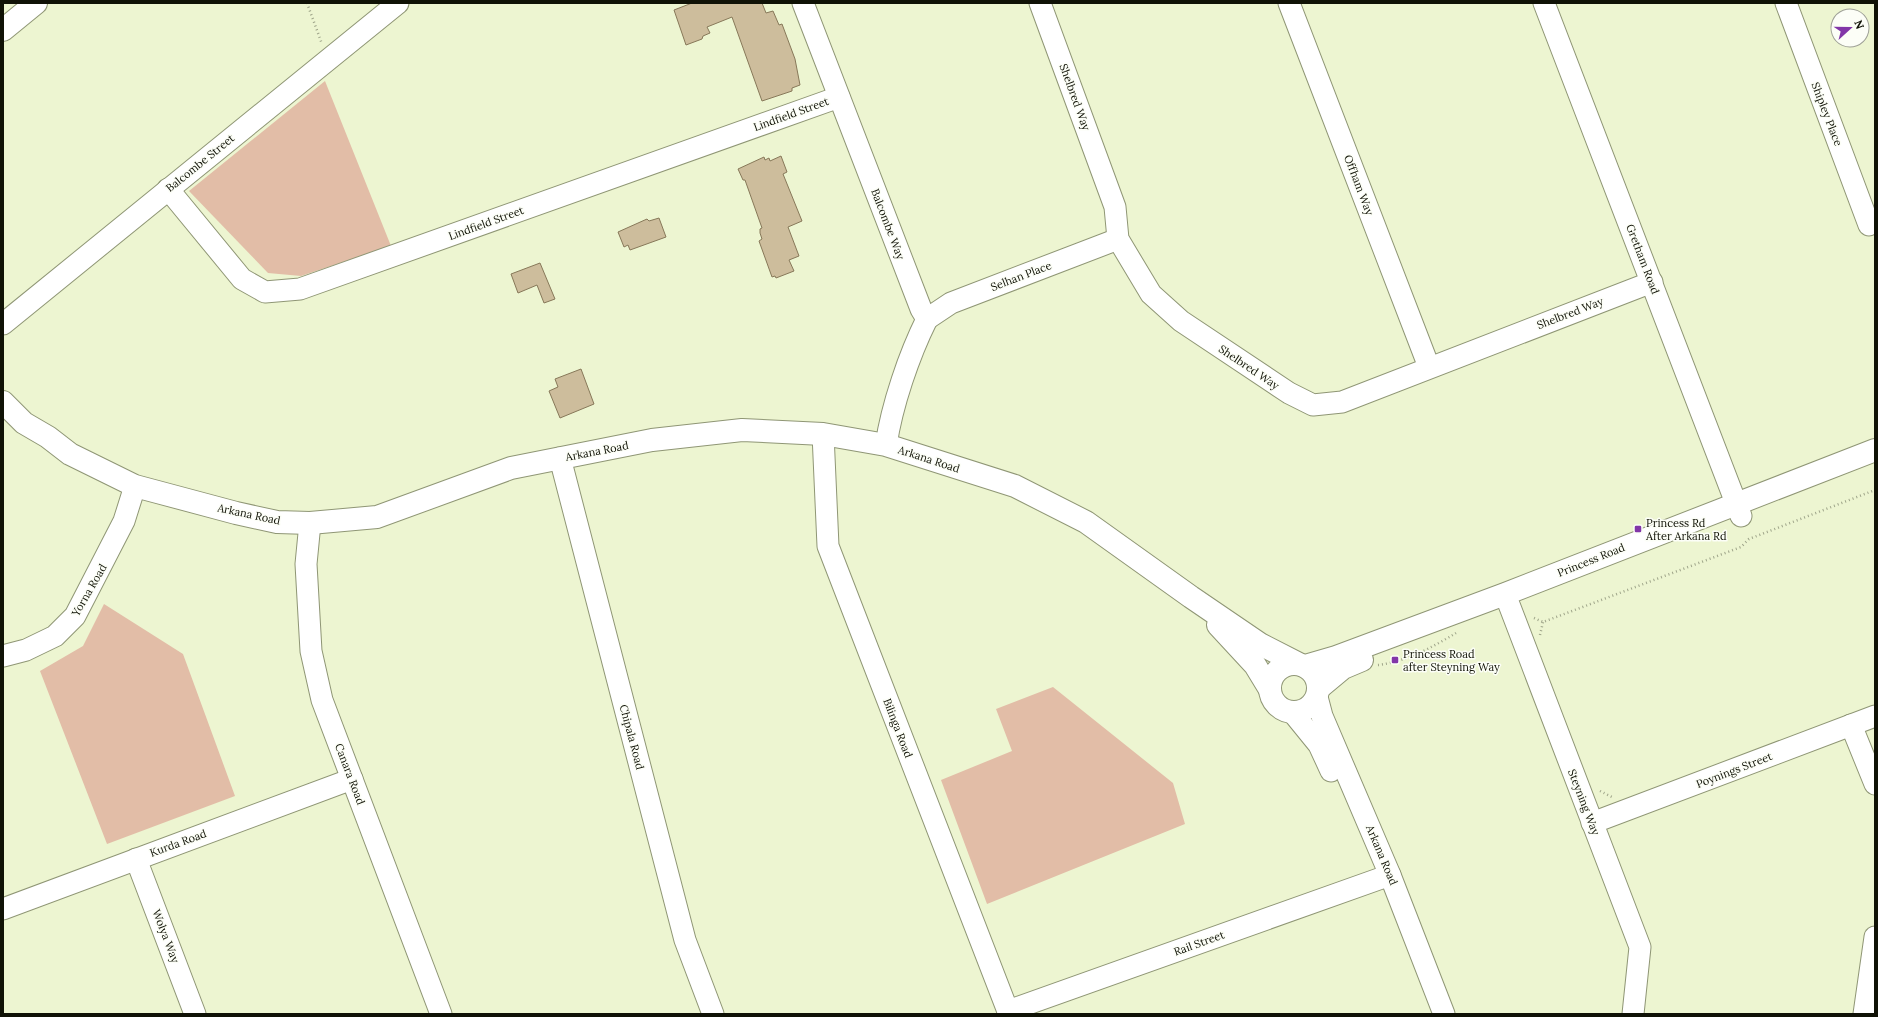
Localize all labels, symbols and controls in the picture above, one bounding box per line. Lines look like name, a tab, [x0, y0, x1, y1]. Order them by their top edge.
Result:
north arrow	[1830, 8, 1870, 48]
text: N	[1851, 18, 1868, 31]
street label: Shelbred Way	[1056, 62, 1094, 133]
street label: Shipley Place	[1808, 80, 1846, 148]
street label: Lindfield Street	[751, 94, 831, 134]
street label: Balcombe Street	[163, 131, 238, 195]
street label: Offham Way	[1341, 153, 1377, 217]
street label: Balcombe Way	[868, 187, 908, 262]
street label: Lindfield Street	[446, 203, 526, 243]
street label: Gretham Road	[1623, 222, 1663, 296]
street label: Selhan Place	[989, 258, 1053, 294]
street label: Shelbred Way	[1535, 294, 1605, 332]
street label: Shelbred Way	[1216, 342, 1282, 393]
street label: Arkana Road	[563, 438, 630, 464]
street label: Arkana Road	[895, 442, 962, 476]
street label: Arkana Road	[215, 500, 282, 528]
place label: Princess Rd After Arkana Rd	[1645, 516, 1727, 543]
marker: Princess Rd After Arkana Rd	[1633, 524, 1643, 534]
street label: Princess Road	[1555, 540, 1627, 580]
street label: Yorna Road	[68, 561, 110, 620]
place label: Princess Road after Steyning Way	[1403, 647, 1500, 674]
marker: Princess Road after Steyning Way	[1390, 655, 1400, 665]
street label: Bilinga Road	[880, 696, 916, 760]
street label: Chipala Road	[617, 703, 647, 771]
street label: Canara Road	[332, 741, 368, 807]
street label: Poynings Street	[1694, 749, 1775, 791]
street label: Steyning Way	[1565, 767, 1603, 837]
street label: Arkana Road	[1363, 822, 1401, 888]
street label: Kurda Road	[148, 826, 209, 860]
street label: Wolya Way	[149, 907, 183, 965]
street label: Rail Street	[1172, 927, 1227, 959]

